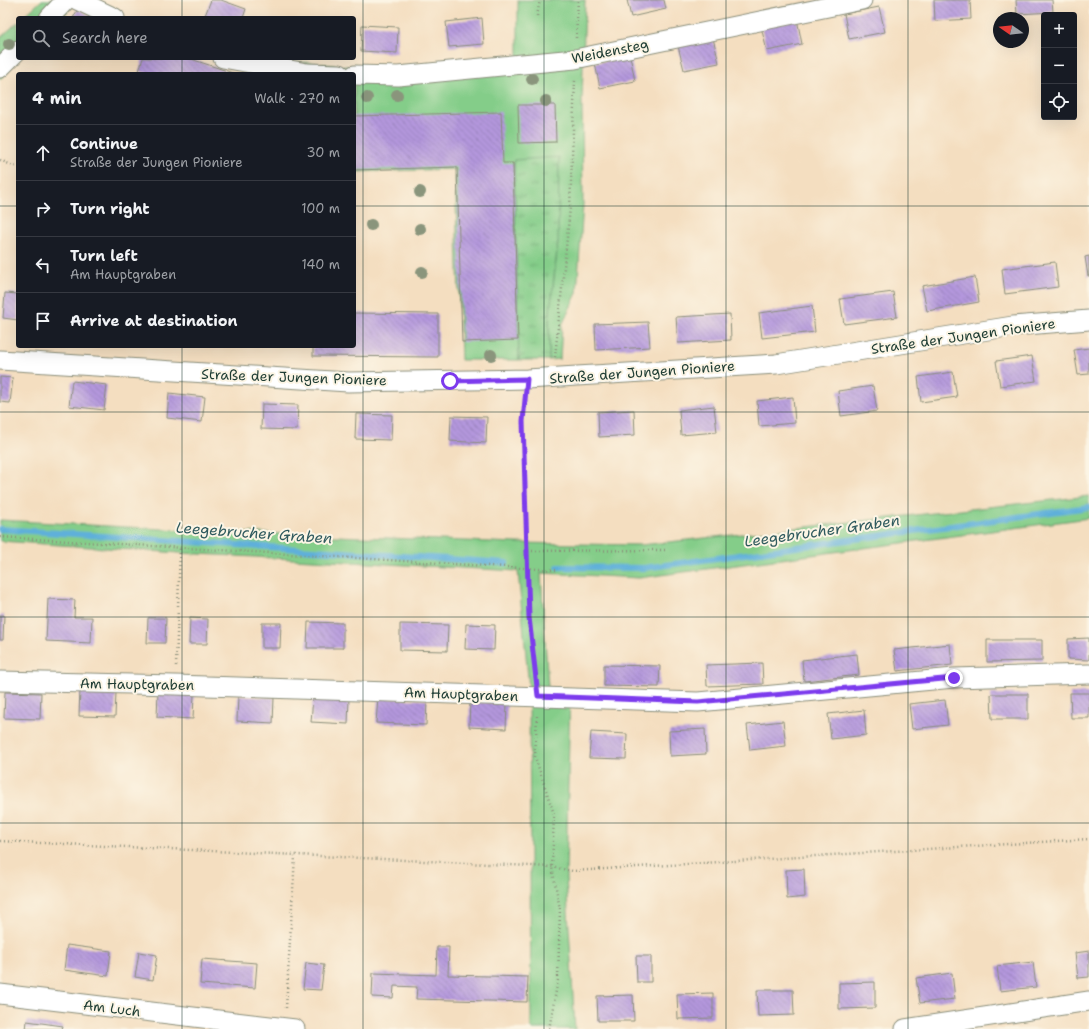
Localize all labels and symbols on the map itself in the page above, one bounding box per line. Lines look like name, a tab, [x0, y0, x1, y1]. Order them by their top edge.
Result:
north arrow	[993, 12, 1029, 48]
street label: Weidensteg	[570, 35, 650, 67]
street label: Straße der Jungen Pioniere	[870, 314, 1056, 358]
street label: Straße der Jungen Pioniere	[549, 357, 735, 387]
street label: Straße der Jungen Pioniere	[201, 365, 387, 389]
route start	[441, 372, 459, 390]
water label: Leegebrucher Graben	[743, 510, 901, 552]
water label: Leegebrucher Graben	[175, 518, 333, 548]
route end	[945, 669, 963, 687]
street label: Am Hauptgraben	[80, 674, 195, 694]
street label: Am Hauptgraben	[404, 683, 519, 705]
street label: Am Luch	[82, 996, 142, 1020]

